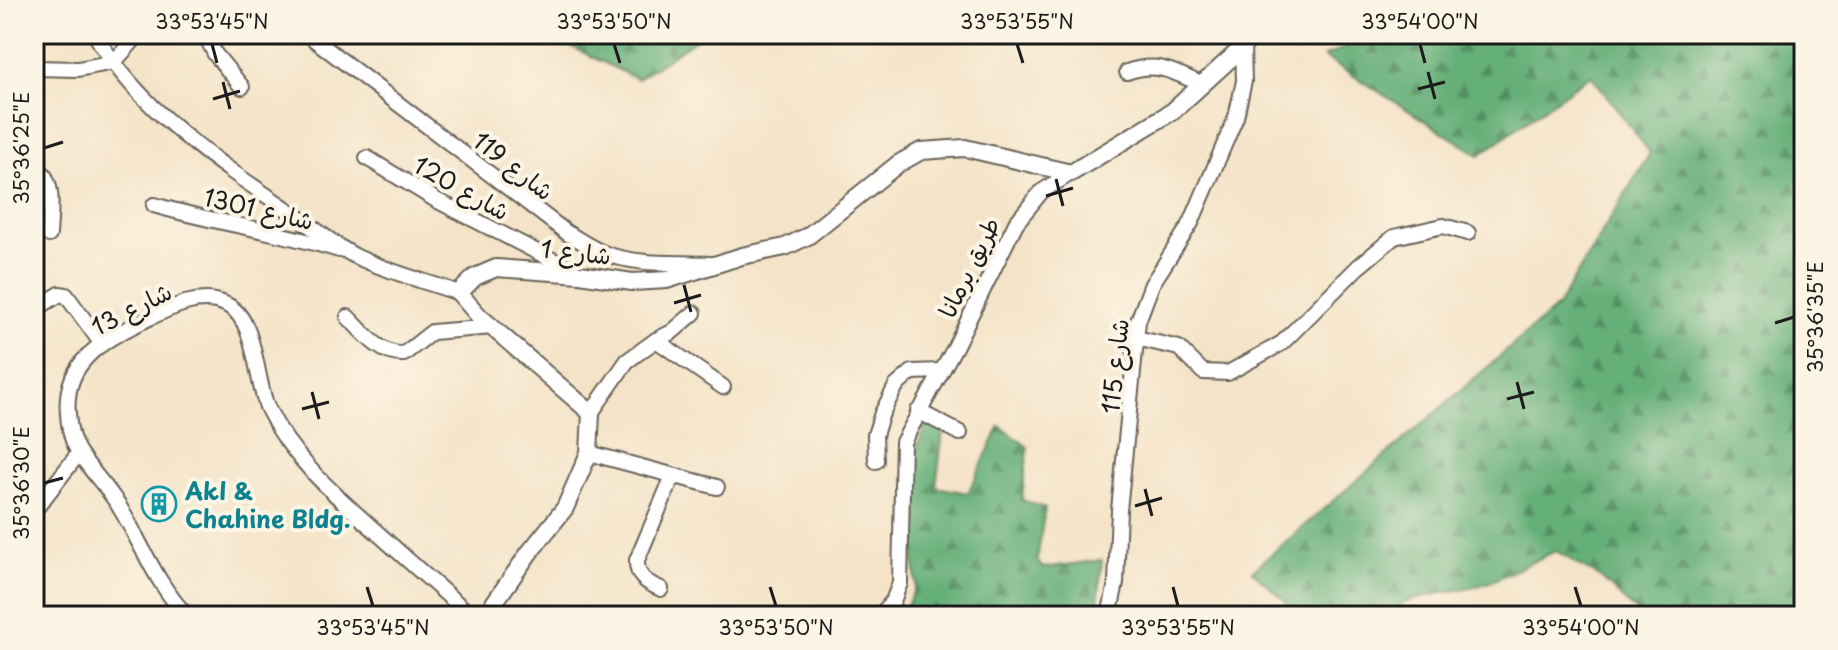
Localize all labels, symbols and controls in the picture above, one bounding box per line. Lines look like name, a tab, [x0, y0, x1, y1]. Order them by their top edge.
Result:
text: 33°53'45"N	[155, 6, 269, 36]
text: 33°53'50"N	[556, 6, 672, 36]
text: 33°53'55"N	[960, 6, 1074, 36]
text: 33°54'00"N	[1361, 6, 1479, 36]
text: 35°36'25"E	[6, 91, 36, 205]
street label: شارع 119	[465, 122, 562, 209]
street label: شارع 120	[407, 146, 517, 229]
street label: شارع 1301	[200, 178, 317, 239]
street label: طريق برمانا	[928, 210, 1008, 324]
street label: شارع 1	[539, 229, 613, 274]
text: 35°36'35"E	[1800, 261, 1830, 373]
street label: شارع 13	[84, 272, 178, 345]
street label: شارع 115	[1091, 317, 1138, 415]
text: 35°36'30"E	[6, 426, 36, 540]
place label: Akl & Chahine Bldg.	[184, 472, 351, 536]
building icon: Akl & Chahine Bldg.	[140, 485, 178, 523]
text: 33°53'45"N	[316, 612, 430, 642]
text: 33°53'50"N	[718, 612, 834, 642]
text: 33°53'55"N	[1121, 612, 1235, 642]
text: 33°54'00"N	[1522, 612, 1640, 642]

